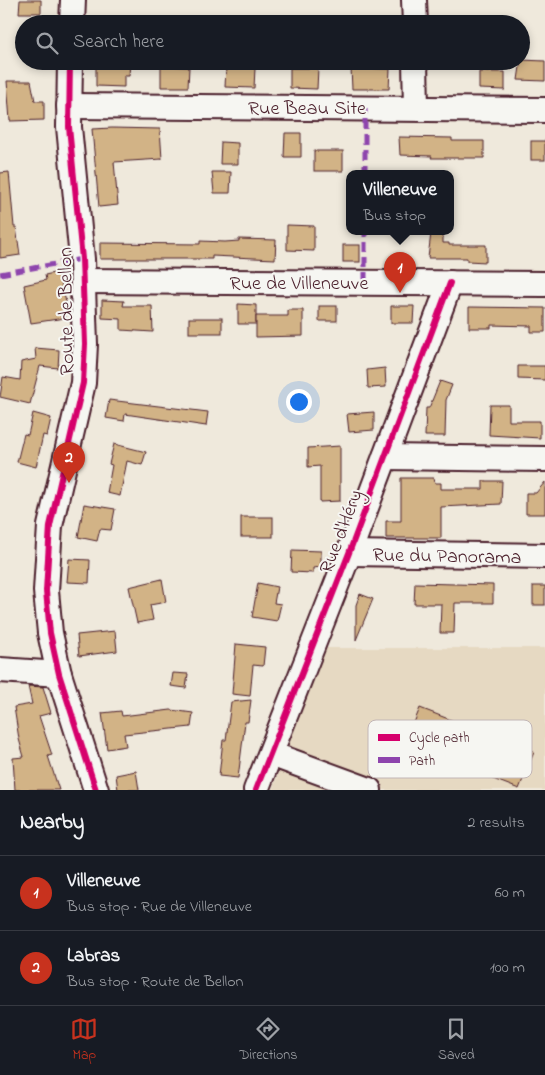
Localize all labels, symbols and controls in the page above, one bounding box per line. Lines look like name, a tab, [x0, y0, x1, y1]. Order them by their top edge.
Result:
search box	[15, 15, 530, 70]
icon: search	[33, 29, 61, 57]
text: Search here	[73, 29, 164, 56]
street label: Rue Beau Site	[248, 95, 366, 124]
popup	[346, 170, 454, 235]
text: Villeneuve	[363, 177, 437, 204]
text: Bus stop	[363, 204, 426, 228]
street label: Route de Bellon	[52, 247, 83, 375]
pin: 1	[384, 252, 416, 293]
street label: Rue de Villeneuve	[230, 270, 368, 299]
your location	[286, 389, 312, 415]
pin: 2	[53, 442, 85, 483]
street label: Rue d'Héry	[313, 486, 372, 578]
street label: Rue du Panorama	[372, 542, 522, 573]
legend	[368, 720, 532, 778]
text: Cycle path	[409, 728, 470, 750]
text: Path	[409, 751, 435, 772]
text: Nearby	[20, 808, 84, 838]
text: 2 results	[467, 811, 525, 835]
text: Villeneuve	[67, 868, 140, 895]
text: 1	[33, 881, 39, 905]
text: 60 m	[495, 881, 525, 905]
text: Bus stop · Rue de Villeneuve	[67, 895, 252, 919]
text: Labras	[67, 943, 120, 970]
text: 2	[32, 956, 40, 980]
text: 100 m	[490, 956, 525, 980]
text: Bus stop · Route de Bellon	[67, 970, 243, 994]
tab: Map	[70, 1015, 98, 1066]
tab: Directions	[239, 1015, 297, 1066]
tab: Saved	[438, 1015, 475, 1066]

